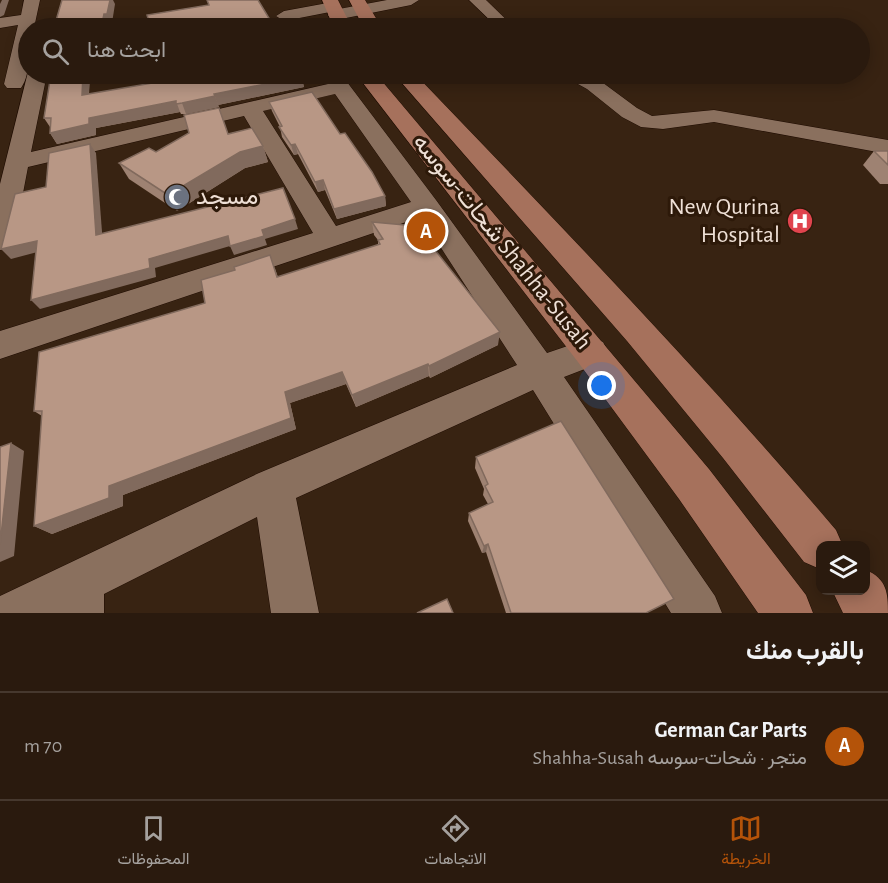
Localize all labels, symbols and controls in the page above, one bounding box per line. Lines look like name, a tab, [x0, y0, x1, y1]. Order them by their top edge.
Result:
search box	[18, 18, 870, 84]
icon: search	[39, 35, 72, 68]
text: ابحث هنا	[87, 39, 166, 61]
street label: شحات-سوسه Shahha-Susah	[406, 130, 596, 355]
mosque icon: مسجد	[162, 182, 192, 212]
place label: مسجد	[196, 185, 258, 210]
place label: New Qurina Hospital	[669, 195, 780, 247]
hospital icon: New Qurina Hospital	[785, 206, 815, 236]
pin: A	[406, 208, 446, 254]
your location	[587, 371, 616, 400]
map controls	[816, 541, 870, 595]
button: layers	[816, 541, 870, 595]
text: بالقرب منك	[746, 638, 864, 664]
text: German Car Parts	[654, 719, 807, 741]
text: 70 m	[24, 736, 62, 756]
text: A	[839, 736, 851, 756]
text: متجر · شحات-سوسه Shahha-Susah	[533, 748, 807, 768]
tab: المحفوظات	[117, 812, 190, 873]
tab: الاتجاهات	[424, 812, 486, 873]
tab: الخريطة	[721, 812, 771, 873]

